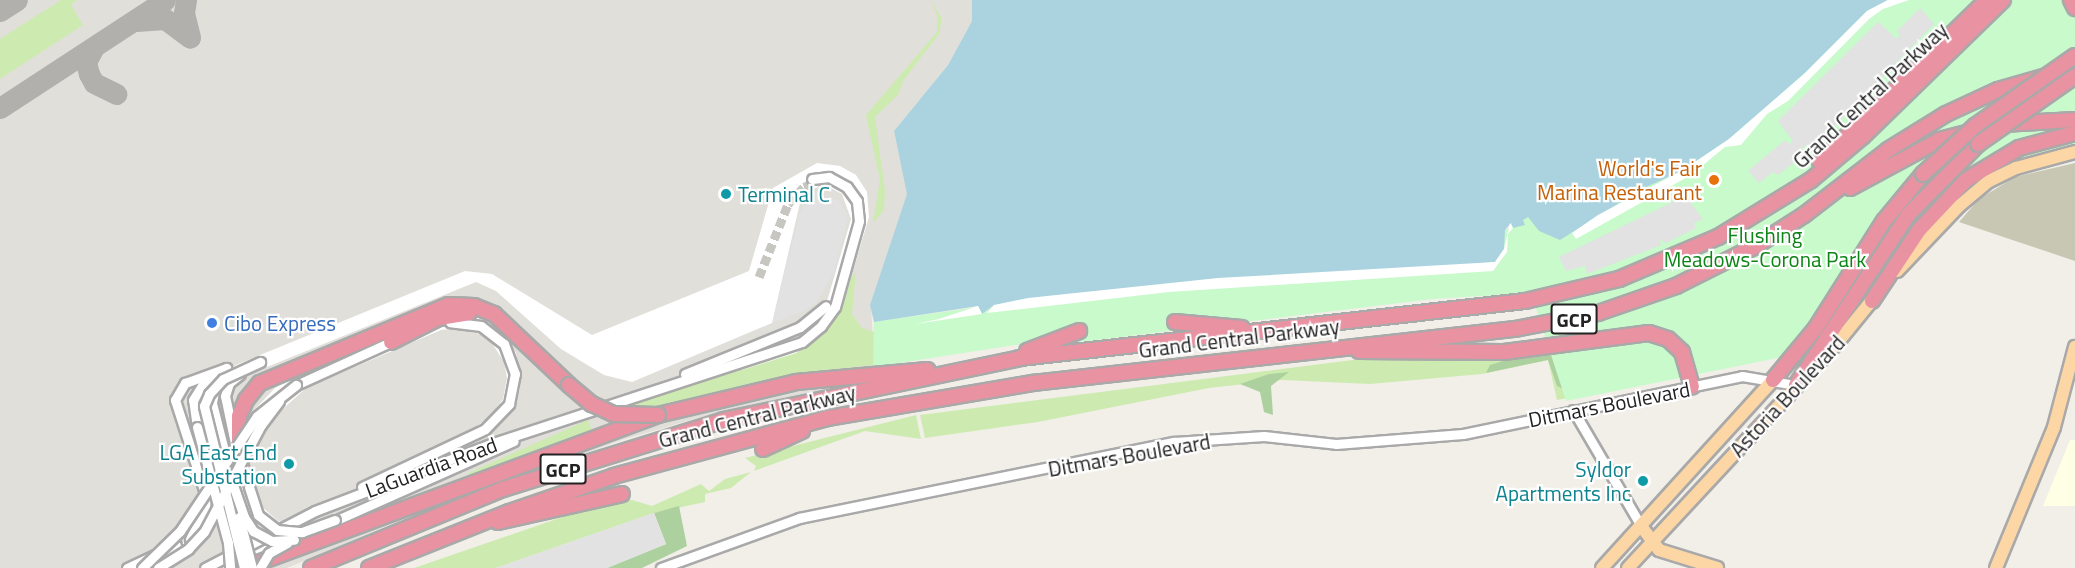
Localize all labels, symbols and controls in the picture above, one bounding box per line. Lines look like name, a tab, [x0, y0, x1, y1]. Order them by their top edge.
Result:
street label: Grand Central Parkway	[1788, 17, 1952, 173]
place label: World's Fair Marina Restaurant	[1537, 155, 1702, 205]
marker: World's Fair Marina Restaurant	[1707, 173, 1721, 187]
place label: Terminal C	[738, 181, 830, 207]
marker: Terminal C	[719, 187, 733, 201]
park label: Flushing Meadows-Corona Park	[1664, 222, 1866, 272]
road number: GCP	[1550, 302, 1598, 336]
place label: Cibo Express	[224, 310, 336, 336]
street label: Grand Central Parkway	[1137, 313, 1341, 363]
marker: Cibo Express	[205, 316, 219, 330]
street label: Astoria Boulevard	[1724, 330, 1850, 462]
street label: Ditmars Boulevard	[1526, 376, 1692, 432]
street label: Grand Central Parkway	[656, 379, 858, 453]
street label: Ditmars Boulevard	[1046, 428, 1212, 482]
street label: LaGuardia Road	[362, 431, 500, 503]
place label: LGA East End Substation	[159, 439, 277, 489]
road number: GCP	[539, 452, 587, 486]
place label: Syldor Apartments Inc	[1496, 456, 1631, 506]
marker: LGA East End Substation	[282, 457, 296, 471]
marker: Syldor Apartments Inc	[1636, 474, 1650, 488]

